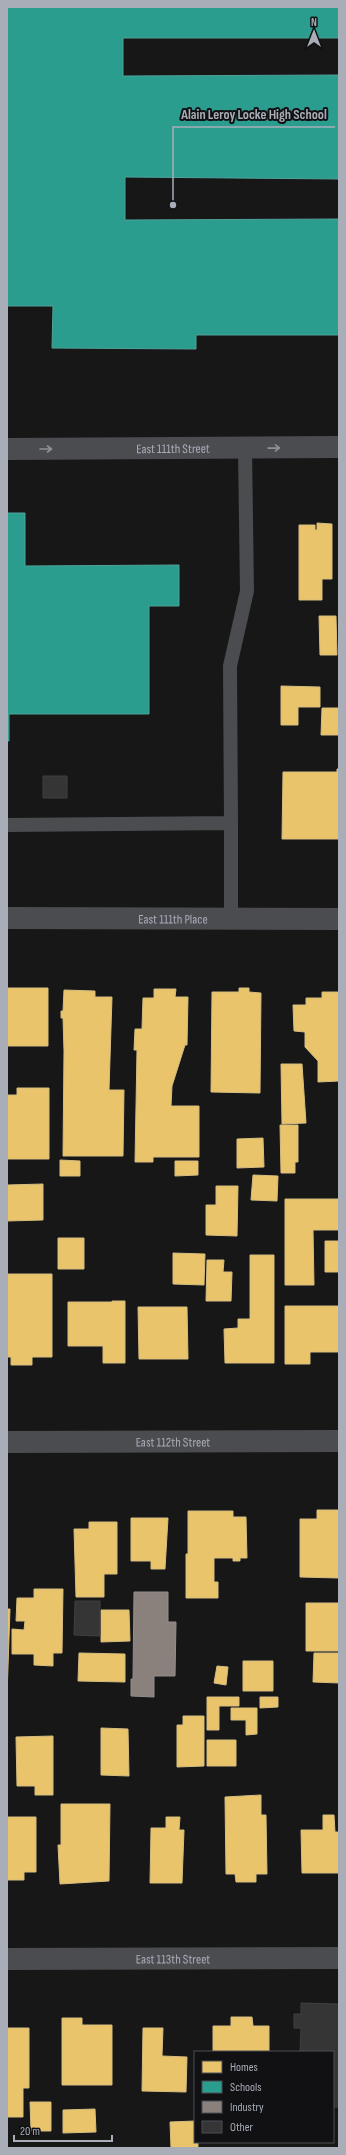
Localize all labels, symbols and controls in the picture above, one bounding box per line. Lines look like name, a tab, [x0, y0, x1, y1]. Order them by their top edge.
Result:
north arrow	[294, 12, 334, 52]
text: N	[311, 16, 317, 29]
callout: Alain Leroy Locke High School	[173, 101, 335, 127]
text: Alain Leroy Locke High School	[180, 106, 327, 123]
street label: East 111th Street	[136, 441, 210, 457]
one-way arrow	[267, 444, 280, 452]
one-way arrow	[39, 445, 52, 453]
street label: East 111th Place	[138, 911, 208, 928]
street label: East 112th Street	[136, 1434, 210, 1451]
street label: East 113th Street	[136, 1951, 210, 1968]
legend	[194, 2051, 334, 2143]
text: Homes	[230, 2060, 258, 2075]
text: Schools	[230, 2080, 262, 2095]
text: Industry	[230, 2100, 264, 2115]
scale bar	[14, 2117, 112, 2143]
text: Other	[230, 2120, 254, 2135]
text: 20 m	[20, 2124, 40, 2139]

